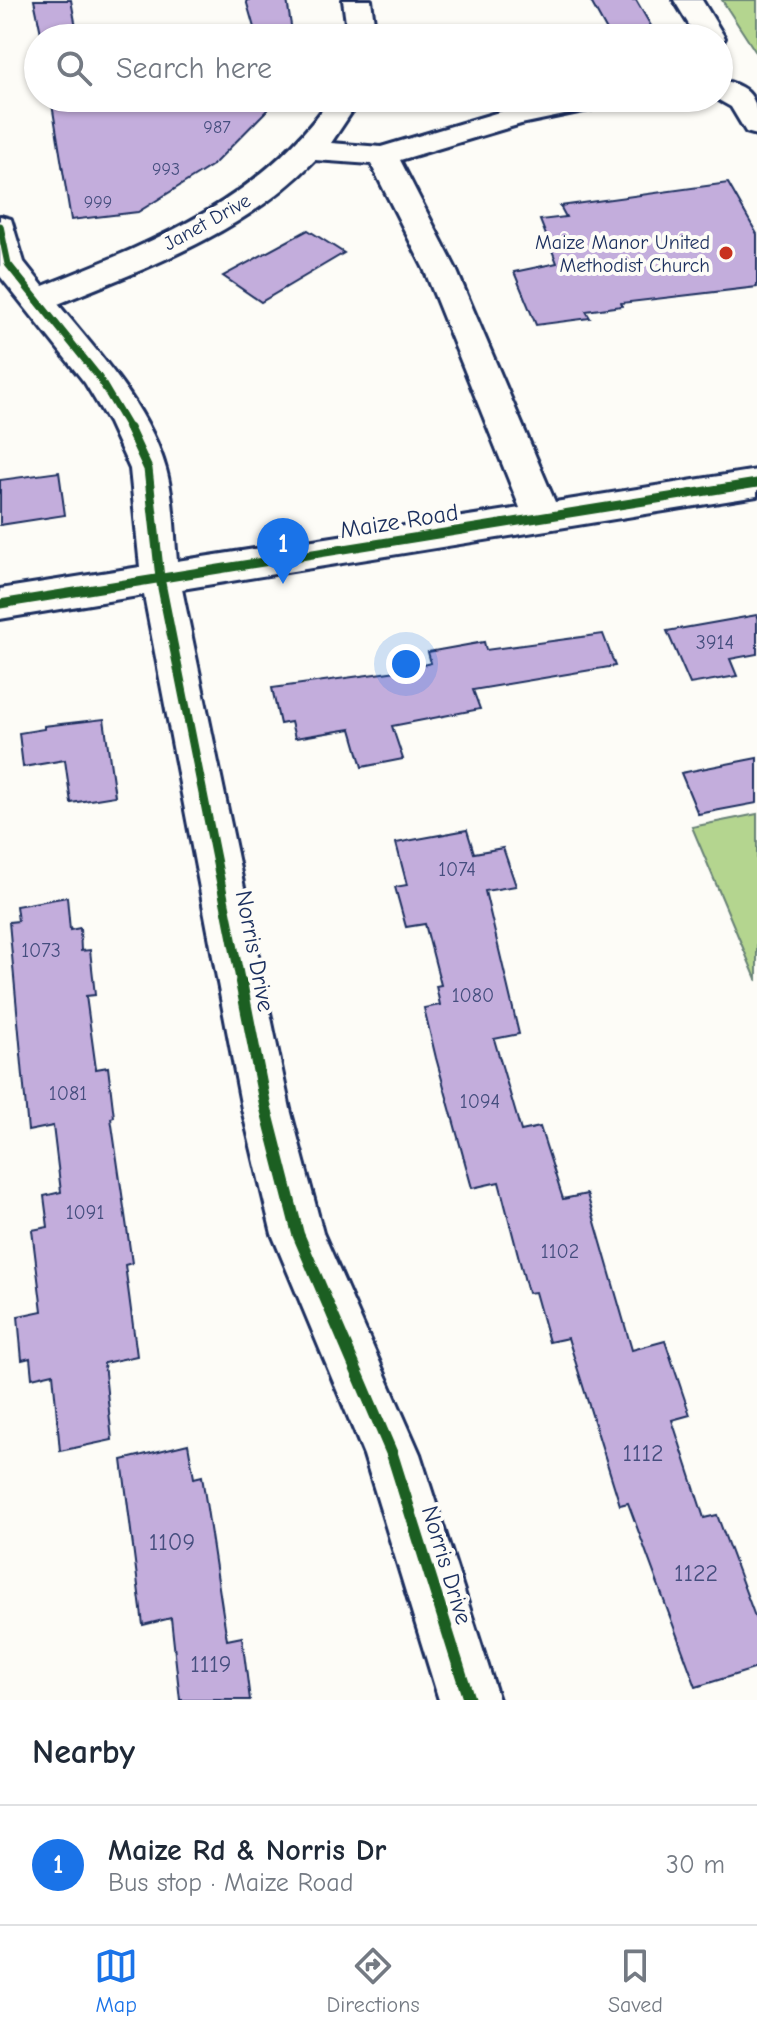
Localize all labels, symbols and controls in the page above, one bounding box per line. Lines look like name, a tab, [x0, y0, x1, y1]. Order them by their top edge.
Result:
search box	[24, 24, 733, 112]
icon: search	[52, 46, 96, 90]
text: Search here	[116, 51, 272, 86]
house number: 987	[203, 117, 231, 138]
house number: 993	[152, 159, 180, 180]
street label: Janet Drive	[159, 189, 255, 255]
house number: 999	[84, 192, 112, 213]
place label: Maize Manor United Methodist Church	[535, 231, 710, 277]
marker: Maize Manor United Methodist Church	[717, 244, 735, 262]
street label: Maize Road	[338, 498, 460, 544]
pin: 1	[257, 518, 309, 584]
house number: 3914	[696, 631, 734, 654]
your location	[386, 644, 426, 684]
house number: 1074	[438, 858, 476, 881]
street label: Norris Drive	[230, 888, 280, 1014]
house number: 1073	[21, 939, 61, 962]
house number: 1080	[452, 984, 494, 1007]
house number: 1081	[49, 1082, 87, 1105]
house number: 1094	[460, 1090, 500, 1113]
house number: 1091	[66, 1201, 104, 1224]
house number: 1102	[541, 1240, 579, 1263]
house number: 1112	[622, 1439, 664, 1467]
street label: Norris Drive	[416, 1502, 478, 1628]
house number: 1109	[149, 1528, 195, 1556]
house number: 1122	[674, 1559, 718, 1587]
house number: 1119	[190, 1650, 232, 1678]
text: Nearby	[32, 1732, 135, 1772]
text: Maize Rd & Norris Dr	[108, 1833, 386, 1868]
text: 1	[53, 1850, 63, 1880]
text: 30 m	[666, 1850, 725, 1880]
text: Bus stop · Maize Road	[108, 1868, 354, 1898]
tab: Map	[94, 1944, 138, 2018]
tab: Directions	[327, 1944, 420, 2018]
tab: Saved	[608, 1944, 663, 2018]

